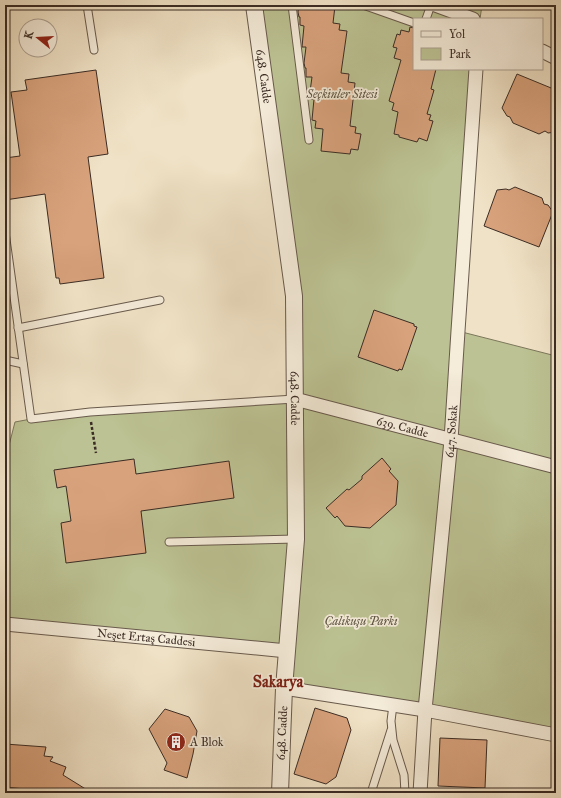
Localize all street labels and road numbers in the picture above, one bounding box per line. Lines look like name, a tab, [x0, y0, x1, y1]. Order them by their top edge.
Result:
street label: 648. Cadde	[253, 48, 274, 104]
street label: 648. Cadde	[288, 371, 302, 426]
street label: 647. Sokak	[442, 404, 460, 458]
street label: 639. Cadde	[375, 414, 430, 440]
street label: Neşet Ertaş Caddesi	[97, 626, 197, 649]
street label: 648. Cadde	[274, 705, 290, 761]

